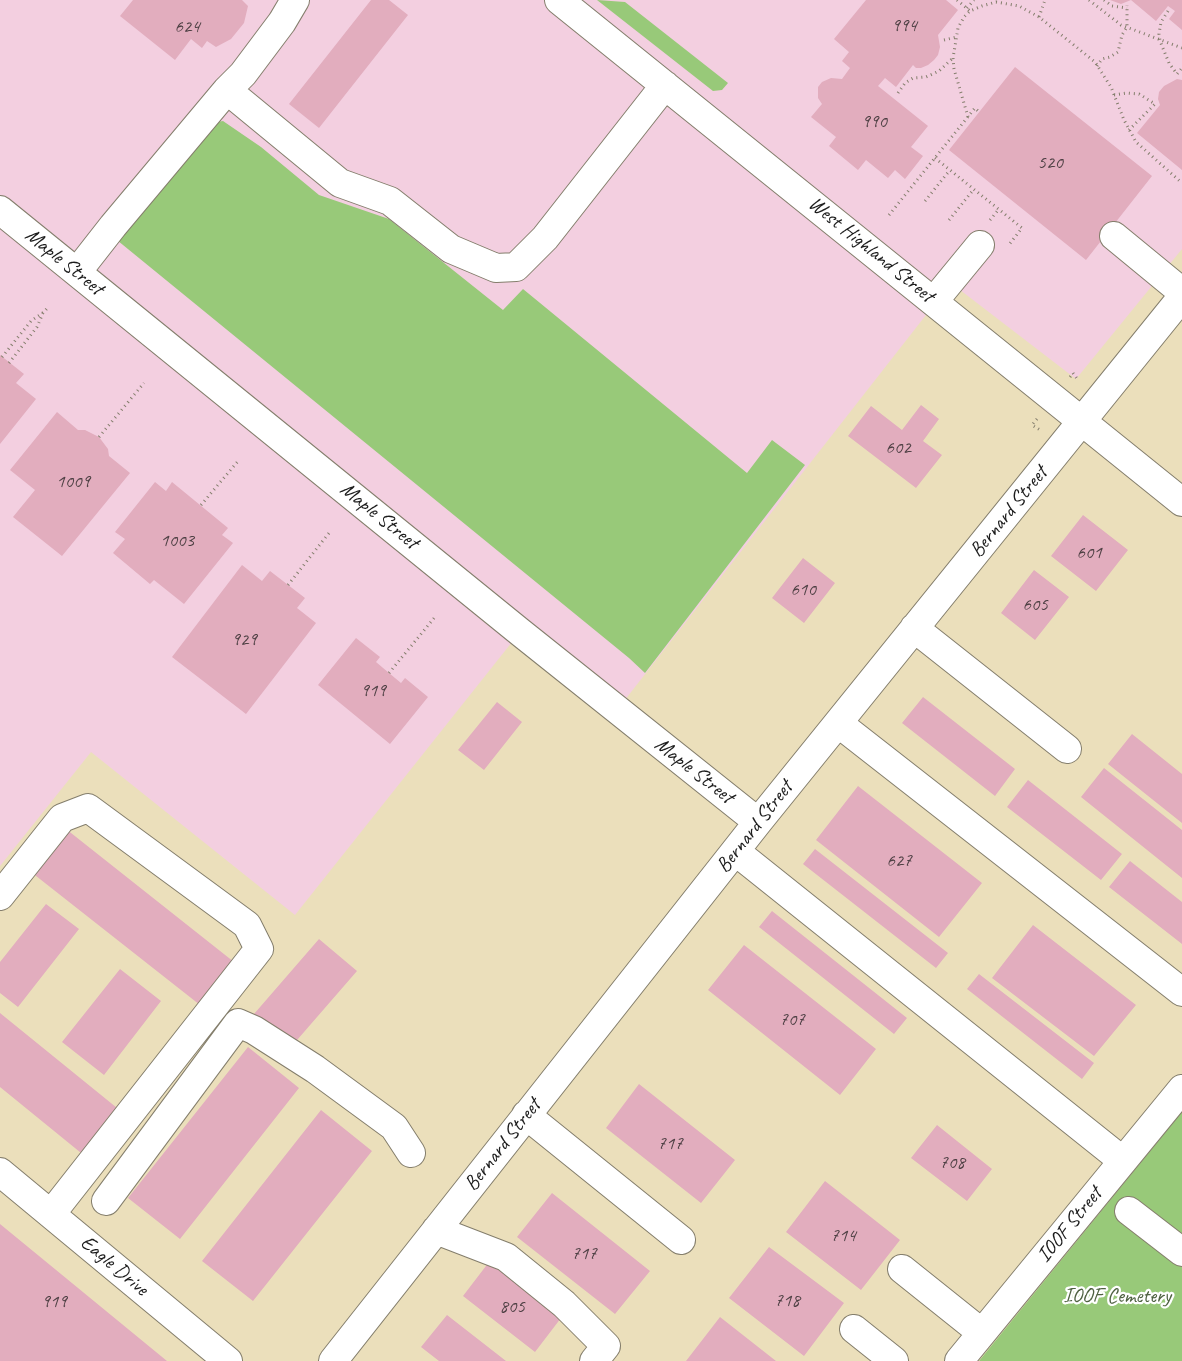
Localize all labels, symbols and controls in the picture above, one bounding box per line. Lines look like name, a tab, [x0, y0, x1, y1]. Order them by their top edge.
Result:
house number: 994	[891, 15, 917, 37]
house number: 624	[174, 16, 200, 38]
house number: 990	[861, 111, 887, 133]
house number: 520	[1037, 152, 1063, 174]
street label: West Highland Street	[803, 192, 939, 308]
street label: Maple Street	[20, 223, 108, 301]
house number: 602	[885, 437, 911, 459]
street label: Bernard Street	[965, 461, 1053, 563]
house number: 1009	[56, 471, 90, 493]
street label: Maple Street	[335, 477, 423, 555]
house number: 1003	[160, 530, 194, 552]
house number: 601	[1076, 542, 1102, 564]
house number: 610	[790, 579, 816, 601]
house number: 605	[1022, 594, 1048, 616]
house number: 929	[231, 629, 257, 651]
house number: 919	[360, 680, 386, 702]
street label: Maple Street	[649, 732, 739, 810]
street label: Bernard Street	[711, 776, 799, 878]
house number: 627	[886, 850, 912, 872]
house number: 707	[779, 1009, 805, 1031]
street label: Bernard Street	[459, 1094, 547, 1196]
house number: 717	[657, 1133, 683, 1155]
house number: 708	[939, 1152, 965, 1174]
street label: IOOF Street	[1032, 1182, 1108, 1268]
house number: 714	[830, 1225, 856, 1247]
street label: Eagle Drive	[75, 1230, 153, 1302]
house number: 717	[571, 1243, 597, 1265]
park label: IOOF Cemetery	[1063, 1283, 1171, 1309]
house number: 718	[774, 1290, 800, 1312]
house number: 919	[41, 1291, 67, 1313]
house number: 805	[499, 1296, 525, 1318]

